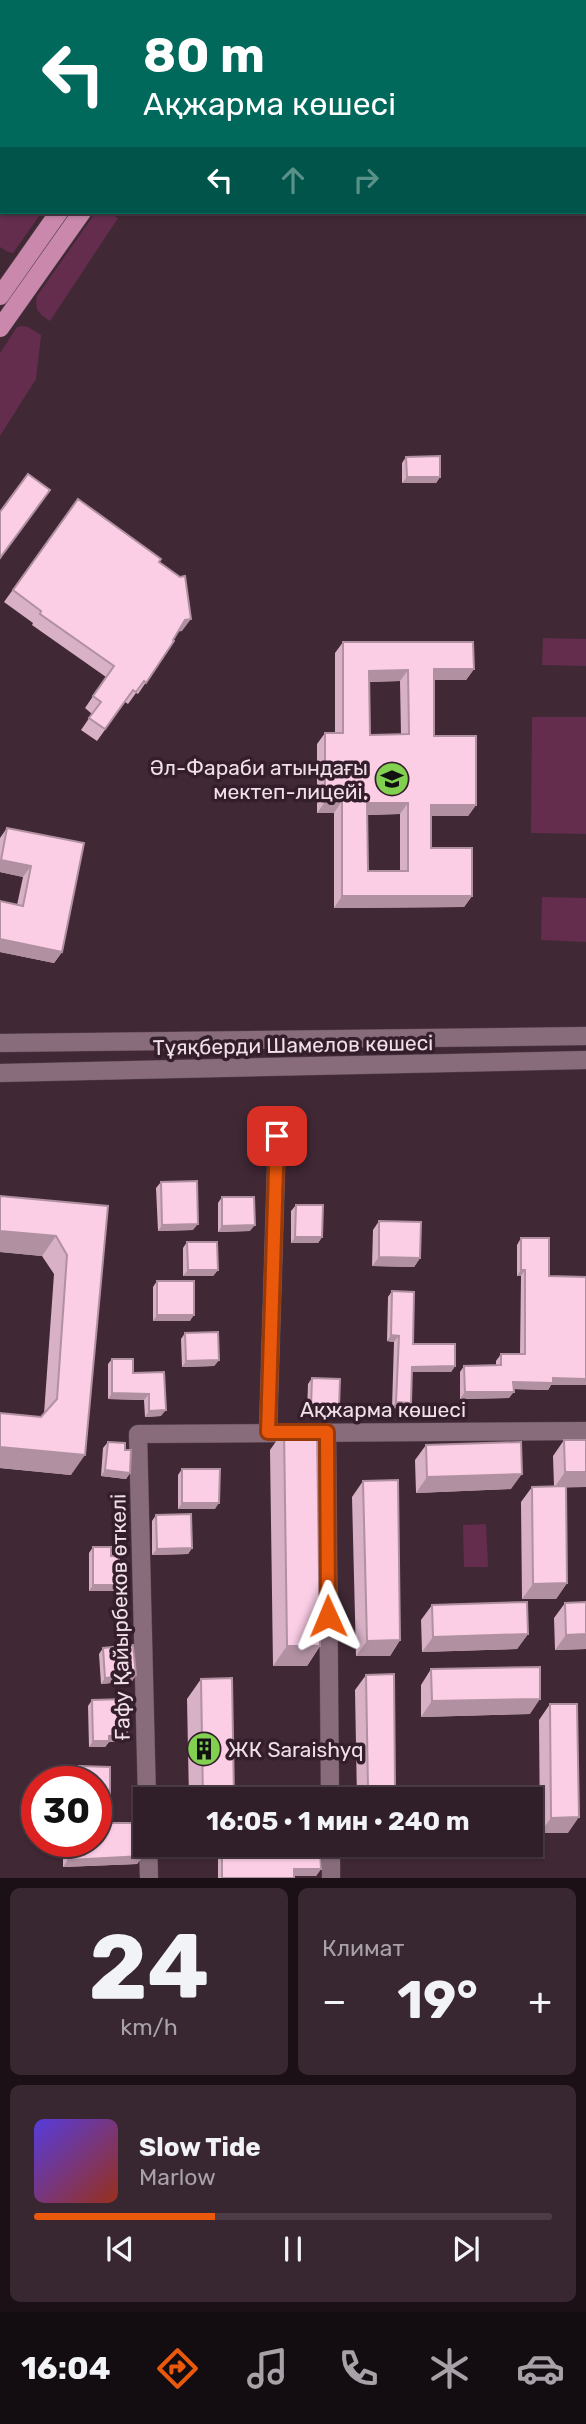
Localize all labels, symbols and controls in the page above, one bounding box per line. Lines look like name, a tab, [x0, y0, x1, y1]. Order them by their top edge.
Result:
text: 80 m	[143, 26, 265, 84]
icon: left	[28, 28, 119, 119]
text: Ақжарма көшесі	[143, 85, 396, 123]
icon: left	[201, 161, 239, 199]
icon: ahead	[274, 161, 312, 199]
icon: right	[347, 161, 385, 199]
place label: Әл-Фараби атындағы мектеп-лицейі.	[150, 755, 368, 804]
school or university icon: Әл-Фараби атындағы мектеп-лицейі.	[373, 760, 411, 798]
street label: Тұяқберди Шамелов көшесі	[152, 1030, 434, 1060]
pin	[247, 1106, 307, 1166]
icon: arrive	[258, 1117, 296, 1155]
street label: Ақжарма көшесі	[300, 1397, 466, 1422]
street label: Ғафу Қайырбеков өткелі	[105, 1494, 135, 1740]
position arrow	[291, 1579, 365, 1653]
building icon: ЖК Saraishyq	[185, 1730, 223, 1768]
place label: ЖК Saraishyq	[228, 1737, 363, 1762]
speed limit sign: 30	[21, 1766, 112, 1857]
text: 16:05 · 1 мин · 240 m	[206, 1806, 470, 1837]
text: 24	[89, 1913, 209, 2021]
text: Климат	[322, 1934, 404, 1962]
text: 19°	[397, 1969, 478, 2031]
text: −	[322, 1978, 347, 2024]
text: +	[528, 1978, 552, 2024]
text: km/h	[120, 2013, 178, 2041]
text: Slow Tide	[139, 2132, 261, 2163]
text: Marlow	[139, 2163, 216, 2191]
icon: previous	[101, 2230, 139, 2268]
icon: pause	[274, 2230, 312, 2268]
icon: next	[447, 2230, 485, 2268]
icon: directions	[153, 2344, 202, 2393]
icon: music	[243, 2344, 292, 2393]
icon: phone	[334, 2344, 383, 2393]
icon: climate	[425, 2344, 474, 2393]
icon: car	[516, 2344, 565, 2393]
text: 16:04	[21, 2349, 111, 2387]

